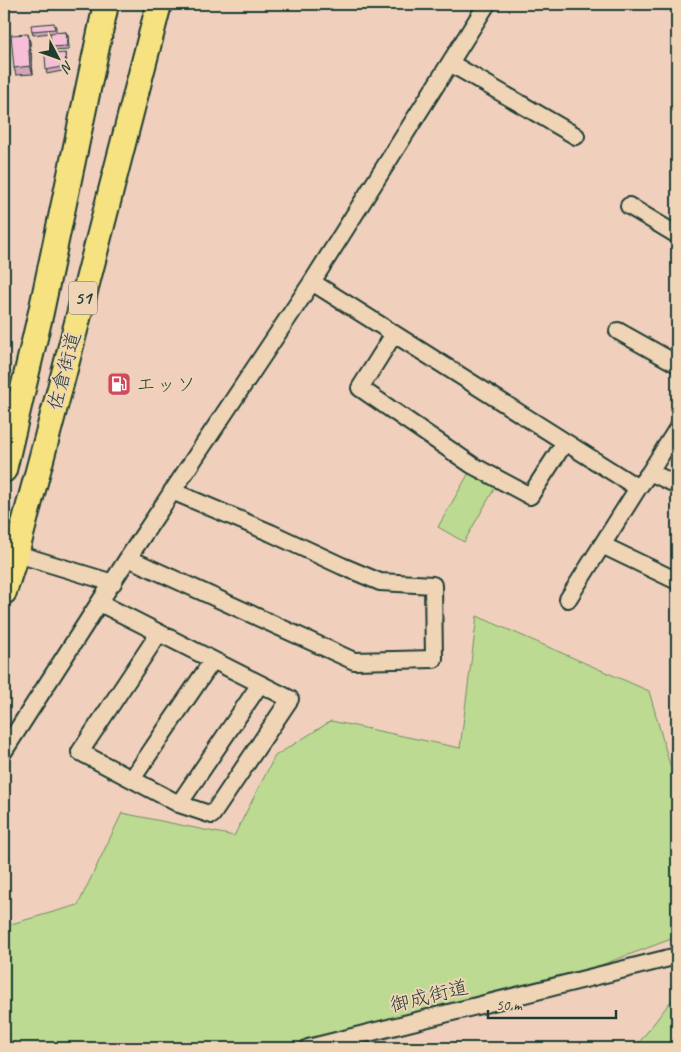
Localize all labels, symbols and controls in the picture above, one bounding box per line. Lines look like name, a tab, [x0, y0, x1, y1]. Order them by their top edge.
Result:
north arrow	[32, 32, 82, 82]
text: N	[57, 57, 77, 77]
road number: 51	[69, 282, 97, 314]
street label: 佐倉街道	[42, 329, 86, 413]
fuel station icon: エッソ	[106, 371, 132, 397]
place label: エッソ	[136, 372, 196, 397]
street label: 御成街道	[387, 974, 471, 1018]
scale bar	[488, 987, 616, 1019]
text: 50 m	[496, 996, 523, 1015]

